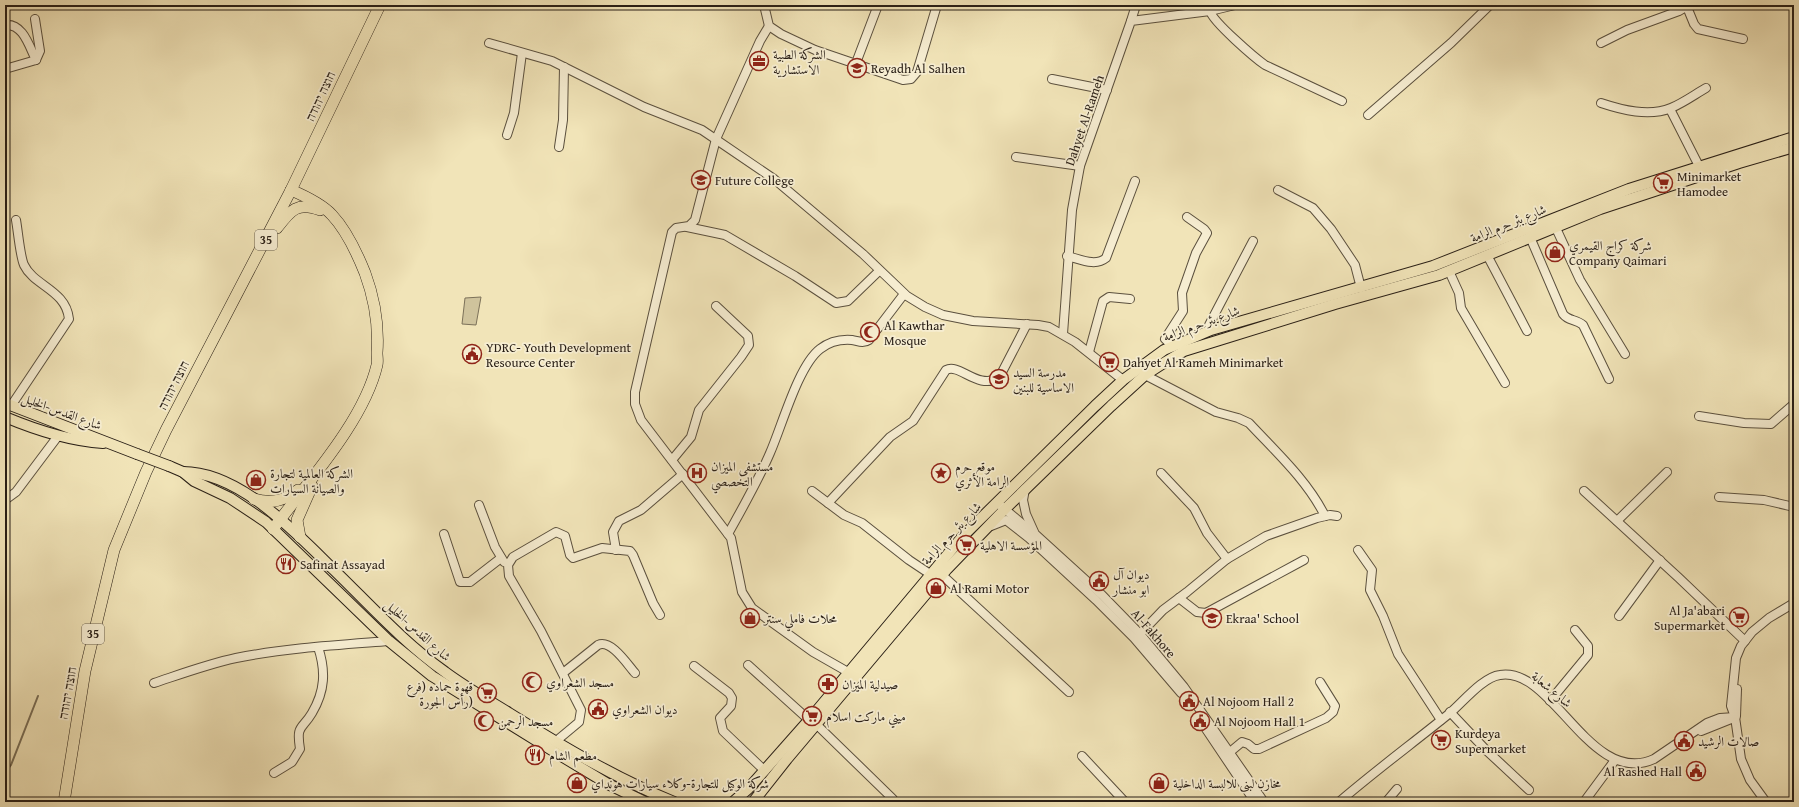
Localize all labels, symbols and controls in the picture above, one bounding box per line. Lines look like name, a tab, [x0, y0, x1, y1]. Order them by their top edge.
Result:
place label: الشركة الطبية الاستشارية	[773, 45, 826, 79]
office icon: الشركة الطبية الاستشارية	[748, 50, 770, 72]
school or university icon: Reyadh Al Salhen	[846, 57, 868, 79]
place label: Reyadh Al Salhen	[871, 59, 966, 78]
street label: חוצה יהודה	[301, 68, 340, 124]
street label: Dahyet Al-Rameh	[1060, 72, 1109, 168]
place label: Minimarket Hamodee	[1677, 167, 1742, 201]
school or university icon: Future College	[690, 169, 712, 191]
place label: Future College	[715, 171, 794, 190]
supermarket icon: Minimarket Hamodee	[1652, 172, 1674, 194]
street label: شارع بئر حرم الرامة	[1467, 200, 1550, 249]
road number: 35	[255, 230, 277, 250]
place label: شركة كراج القيمري Company Qaimari	[1569, 236, 1667, 270]
shop icon: شركة كراج القيمري Company Qaimari	[1544, 241, 1566, 263]
street label: شارع بئر حرم الرامة	[1160, 301, 1243, 348]
place label: Al Kawthar Mosque	[884, 316, 945, 350]
mosque icon: Al Kawthar Mosque	[859, 321, 881, 343]
place label: YDRC- Youth Development Resource Center	[486, 338, 632, 372]
public building icon: YDRC- Youth Development Resource Center	[461, 343, 483, 365]
supermarket icon: Dahyet Al Rameh Minimarket	[1098, 351, 1120, 373]
place label: Dahyet Al Rameh Minimarket	[1123, 353, 1284, 372]
street label: חוצה יהודה	[153, 357, 194, 413]
place label: مدرسة السيد الاساسية للبنين	[1013, 363, 1074, 397]
school or university icon: مدرسة السيد الاساسية للبنين	[988, 368, 1010, 390]
street label: شارع القدس-الخليل	[18, 388, 105, 437]
place label: مستشفى الميزان التخصصي	[711, 457, 773, 494]
place label: موقع حرم الرامة الأثري	[955, 457, 1009, 492]
hospital icon: مستشفى الميزان التخصصي	[686, 462, 708, 484]
place icon: موقع حرم الرامة الأثري	[930, 462, 952, 484]
place label: الشركة العالمية لتجارة والصيانة السيارات	[270, 464, 353, 498]
shop icon: الشركة العالمية لتجارة والصيانة السيارات	[245, 469, 267, 491]
street label: شارع بئر حرم الرامة	[917, 497, 987, 571]
supermarket icon: المؤسسة الاهلية	[955, 534, 977, 556]
place label: المؤسسة الاهلية	[980, 536, 1042, 555]
restaurant icon: Safinat Assayad	[275, 553, 297, 575]
place label: Safinat Assayad	[300, 555, 385, 574]
place label: ديوان آل ابو منشار	[1111, 565, 1150, 599]
public building icon: ديوان آل ابو منشار	[1088, 570, 1110, 592]
shop icon: Al Rami Motor	[925, 577, 947, 599]
place label: Al Rami Motor	[950, 579, 1030, 598]
street label: شارع القدس-الخليل	[379, 595, 455, 667]
place label: Al Ja'abari Supermarket	[1654, 601, 1725, 635]
street label: Al-Fakhore	[1127, 605, 1180, 662]
supermarket icon: Al Ja'abari Supermarket	[1728, 606, 1750, 628]
shop icon: محلات فاملي سنتر	[739, 607, 761, 629]
school or university icon: Ekraa' School	[1201, 607, 1223, 629]
place label: محلات فاملي سنتر	[762, 609, 837, 632]
place label: Ekraa' School	[1226, 609, 1299, 628]
road number: 35	[82, 624, 104, 644]
street label: חוצה יהודה	[54, 665, 81, 721]
street label: شارع شعابة	[1526, 667, 1576, 714]
mosque icon: مسجد الشعراوي	[521, 671, 543, 693]
place label: مسجد الشعراوي	[546, 673, 614, 693]
pharmacy icon: صيدلية الميزان	[817, 673, 839, 695]
place label: صيدلية الميزان	[842, 675, 898, 694]
place label: قهوة حماده (فرع رأس الجورة)	[406, 677, 473, 711]
supermarket icon: قهوة حماده (فرع رأس الجورة)	[476, 682, 498, 704]
public building icon: Al Nojoom Hall 2	[1178, 690, 1200, 712]
place label: Al Nojoom Hall 2	[1203, 692, 1294, 711]
public building icon: ديوان الشعراوي	[587, 698, 609, 720]
place label: ديوان الشعراوي	[612, 700, 678, 720]
supermarket icon: ميني ماركت اسلام	[801, 705, 823, 727]
place label: ميني ماركت اسلام	[826, 707, 906, 728]
mosque icon: مسجد الرحمن	[473, 710, 495, 732]
public building icon: Al Nojoom Hall 1	[1189, 710, 1211, 732]
place label: مسجد الرحمن	[498, 712, 553, 731]
place label: Al Nojoom Hall 1	[1214, 712, 1305, 731]
place label: Kurdeya Supermarket	[1455, 724, 1526, 758]
supermarket icon: Kurdeya Supermarket	[1430, 729, 1452, 751]
public building icon: صالات الرشيد	[1673, 730, 1695, 752]
place label: صالات الرشيد	[1698, 732, 1759, 751]
restaurant icon: مطعم الشام	[524, 744, 546, 766]
place label: مطعم الشام	[549, 746, 597, 768]
public building icon: Al Rashed Hall	[1685, 760, 1707, 782]
place label: Al Rashed Hall	[1604, 762, 1682, 781]
shop icon: شركة الوكيل للتجارة-وكلاء سيارات هونداي	[566, 772, 588, 794]
shop icon: مخازن لبنى للالبسة الداخلية	[1148, 772, 1170, 794]
place label: شركة الوكيل للتجارة-وكلاء سيارات هونداي	[591, 774, 769, 794]
place label: مخازن لبنى للالبسة الداخلية	[1173, 774, 1281, 793]

